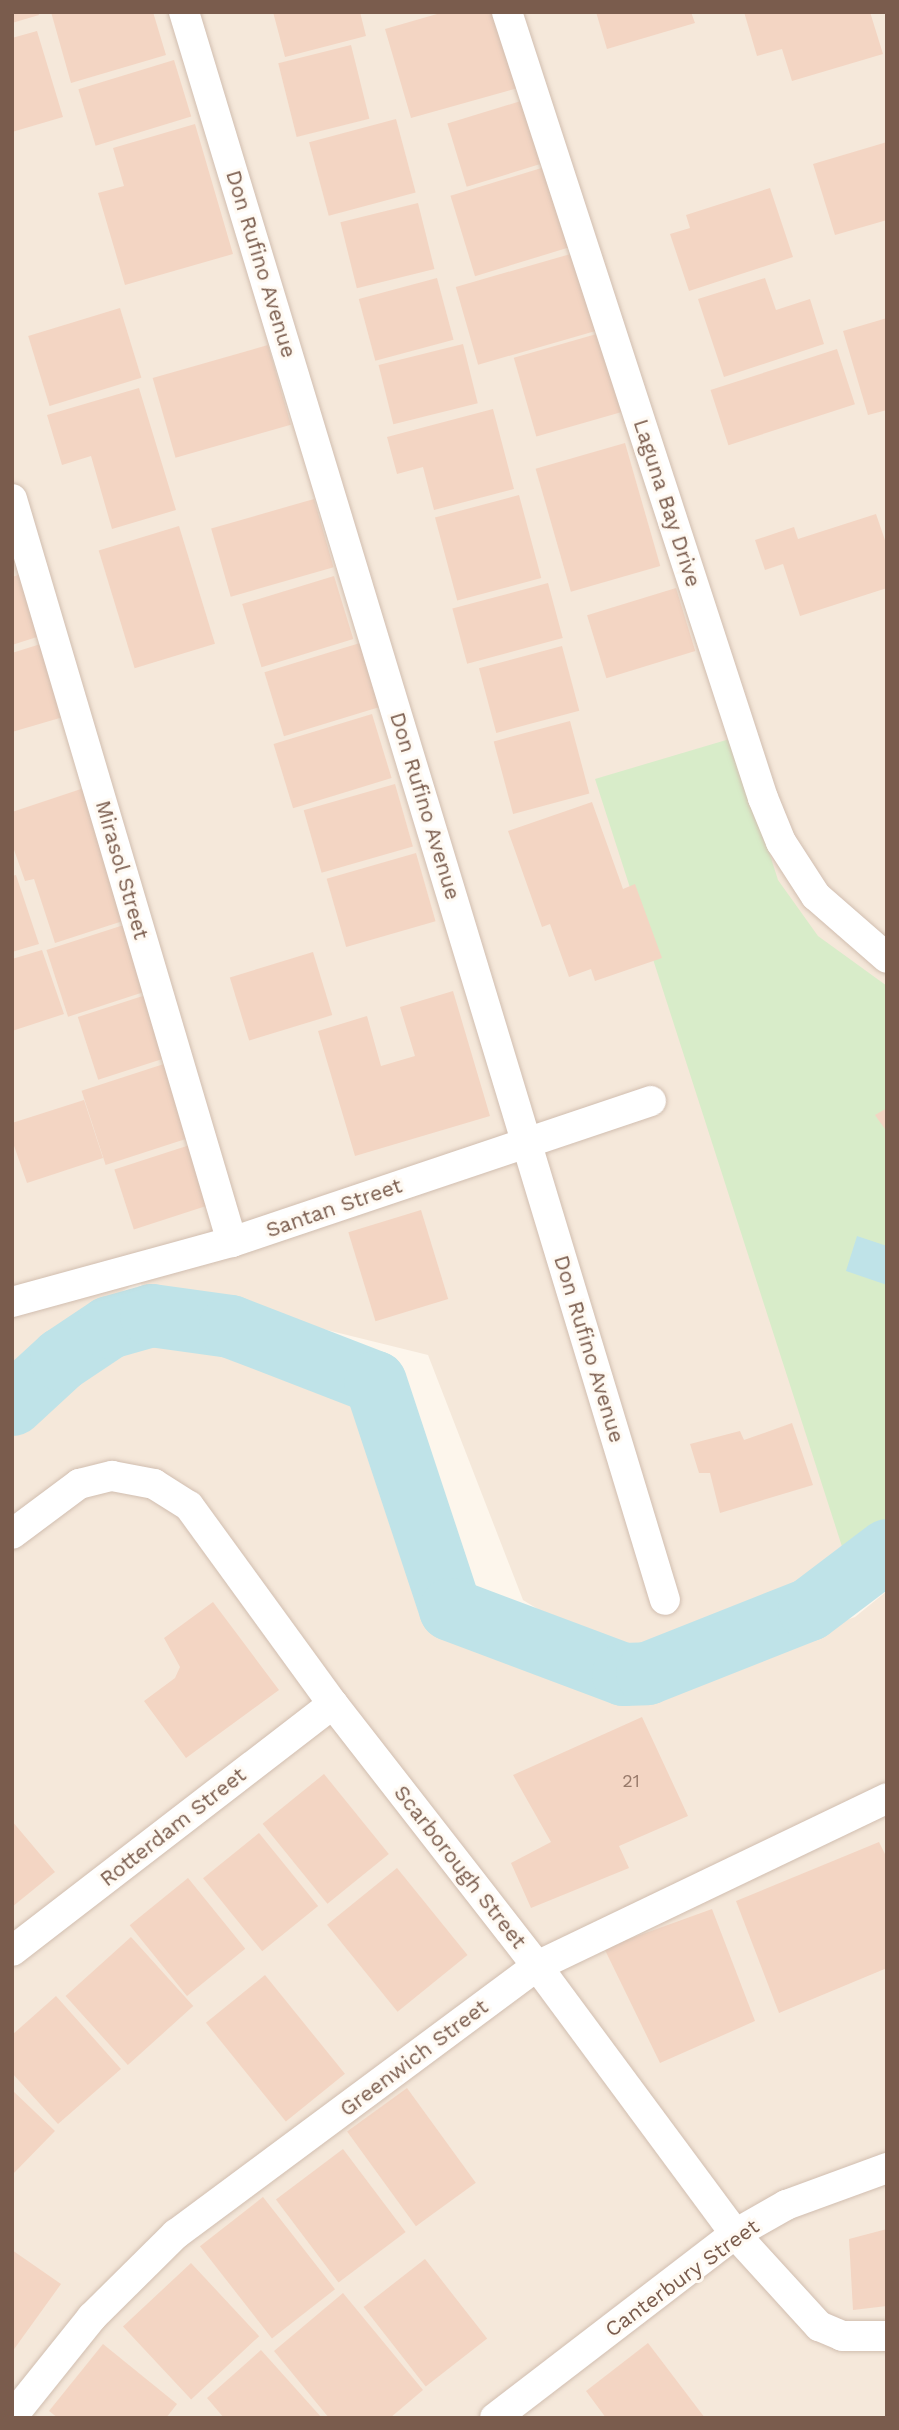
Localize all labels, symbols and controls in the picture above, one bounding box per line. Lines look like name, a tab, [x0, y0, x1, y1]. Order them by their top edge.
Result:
street label: Don Rufino Avenue	[220, 167, 302, 361]
street label: Laguna Bay Drive	[628, 415, 706, 591]
street label: Don Rufino Avenue	[384, 709, 466, 903]
street label: Mirasol Street	[90, 797, 154, 943]
street label: Santan Street	[263, 1173, 405, 1243]
street label: Don Rufino Avenue	[548, 1252, 630, 1446]
street label: Rotterdam Street	[95, 1762, 251, 1892]
house number: 21	[622, 1770, 640, 1792]
street label: Scarborough Street	[389, 1781, 531, 1953]
street label: Greenwich Street	[335, 1994, 493, 2122]
street label: Canterbury Street	[600, 2214, 764, 2342]

